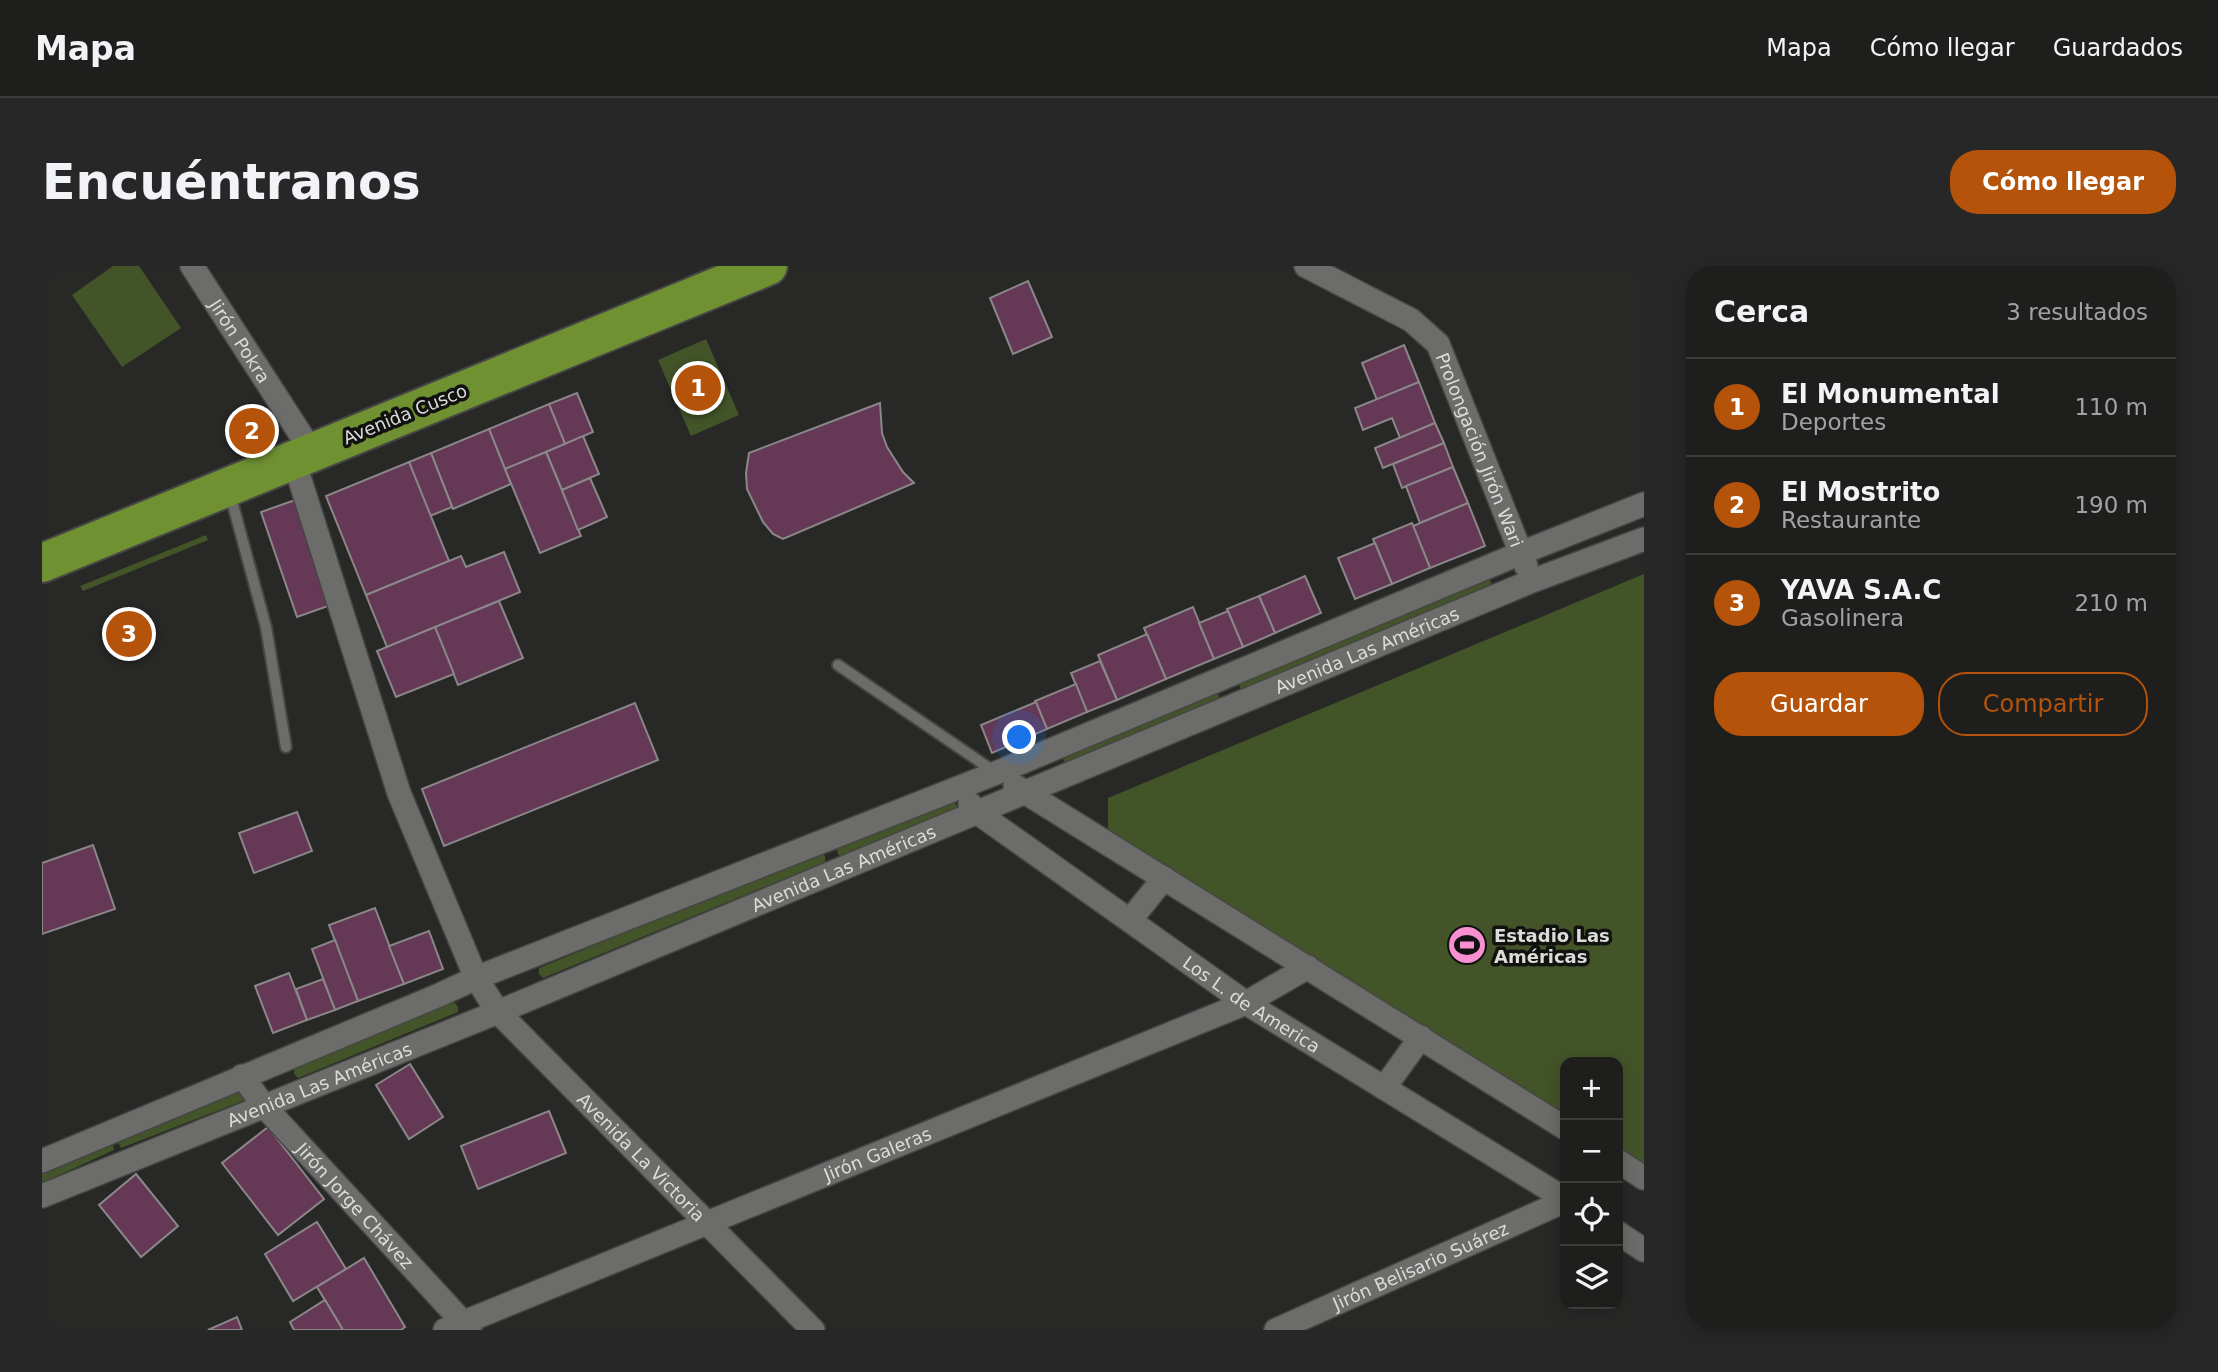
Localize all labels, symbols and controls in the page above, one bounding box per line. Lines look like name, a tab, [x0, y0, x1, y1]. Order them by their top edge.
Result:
text: Mapa	[35, 29, 136, 68]
text: Mapa	[1766, 34, 1832, 62]
text: Cómo llegar	[1870, 34, 2015, 62]
text: Guardados	[2053, 34, 2183, 62]
button: Cómo llegar	[1950, 150, 2176, 214]
text: Encuéntranos	[42, 154, 421, 211]
street label: Jirón Pokra	[205, 294, 275, 387]
text: Cerca	[1714, 294, 1809, 329]
text: 3 resultados	[2006, 299, 2148, 325]
street label: Prolongación Jirón Wari	[1432, 350, 1528, 550]
pin: 1	[675, 362, 721, 414]
text: El Monumental	[1781, 379, 2000, 409]
street label: Avenida Cusco	[340, 380, 470, 448]
text: 1	[1729, 394, 1745, 420]
text: 110 m	[2074, 394, 2148, 420]
pin: 2	[229, 405, 275, 457]
text: Deportes	[1781, 409, 1886, 435]
text: El Mostrito	[1781, 477, 1940, 507]
text: 2	[1729, 492, 1745, 518]
text: 190 m	[2074, 492, 2148, 518]
text: Restaurante	[1781, 507, 1921, 533]
text: YAVA S.A.C	[1781, 575, 1941, 605]
text: 3	[1729, 590, 1745, 616]
text: 210 m	[2074, 590, 2148, 616]
street label: Avenida Las Américas	[1272, 602, 1462, 698]
text: Gasolinera	[1781, 605, 1904, 631]
pin: 3	[106, 608, 152, 660]
button: Guardar	[1714, 672, 1924, 736]
button: Compartir	[1938, 672, 2148, 736]
your location	[1002, 720, 1036, 754]
street label: Avenida Las Américas	[748, 820, 939, 916]
sports icon: Estadio Las Américas	[1446, 924, 1488, 966]
place label: Estadio Las Américas	[1494, 925, 1610, 967]
street label: Los L. de America	[1179, 951, 1324, 1057]
street label: Avenida Las Américas	[224, 1037, 415, 1131]
map controls	[1560, 1057, 1623, 1309]
button: +	[1560, 1057, 1623, 1120]
street label: Avenida La Victoria	[573, 1088, 710, 1226]
button: −	[1560, 1120, 1623, 1183]
street label: Jirón Galeras	[819, 1122, 934, 1185]
street label: Jirón Jorge Chávez	[292, 1137, 418, 1272]
button: locate	[1560, 1183, 1623, 1246]
street label: Jirón Belisario Suárez	[1328, 1217, 1511, 1314]
button: layers	[1560, 1246, 1623, 1309]

